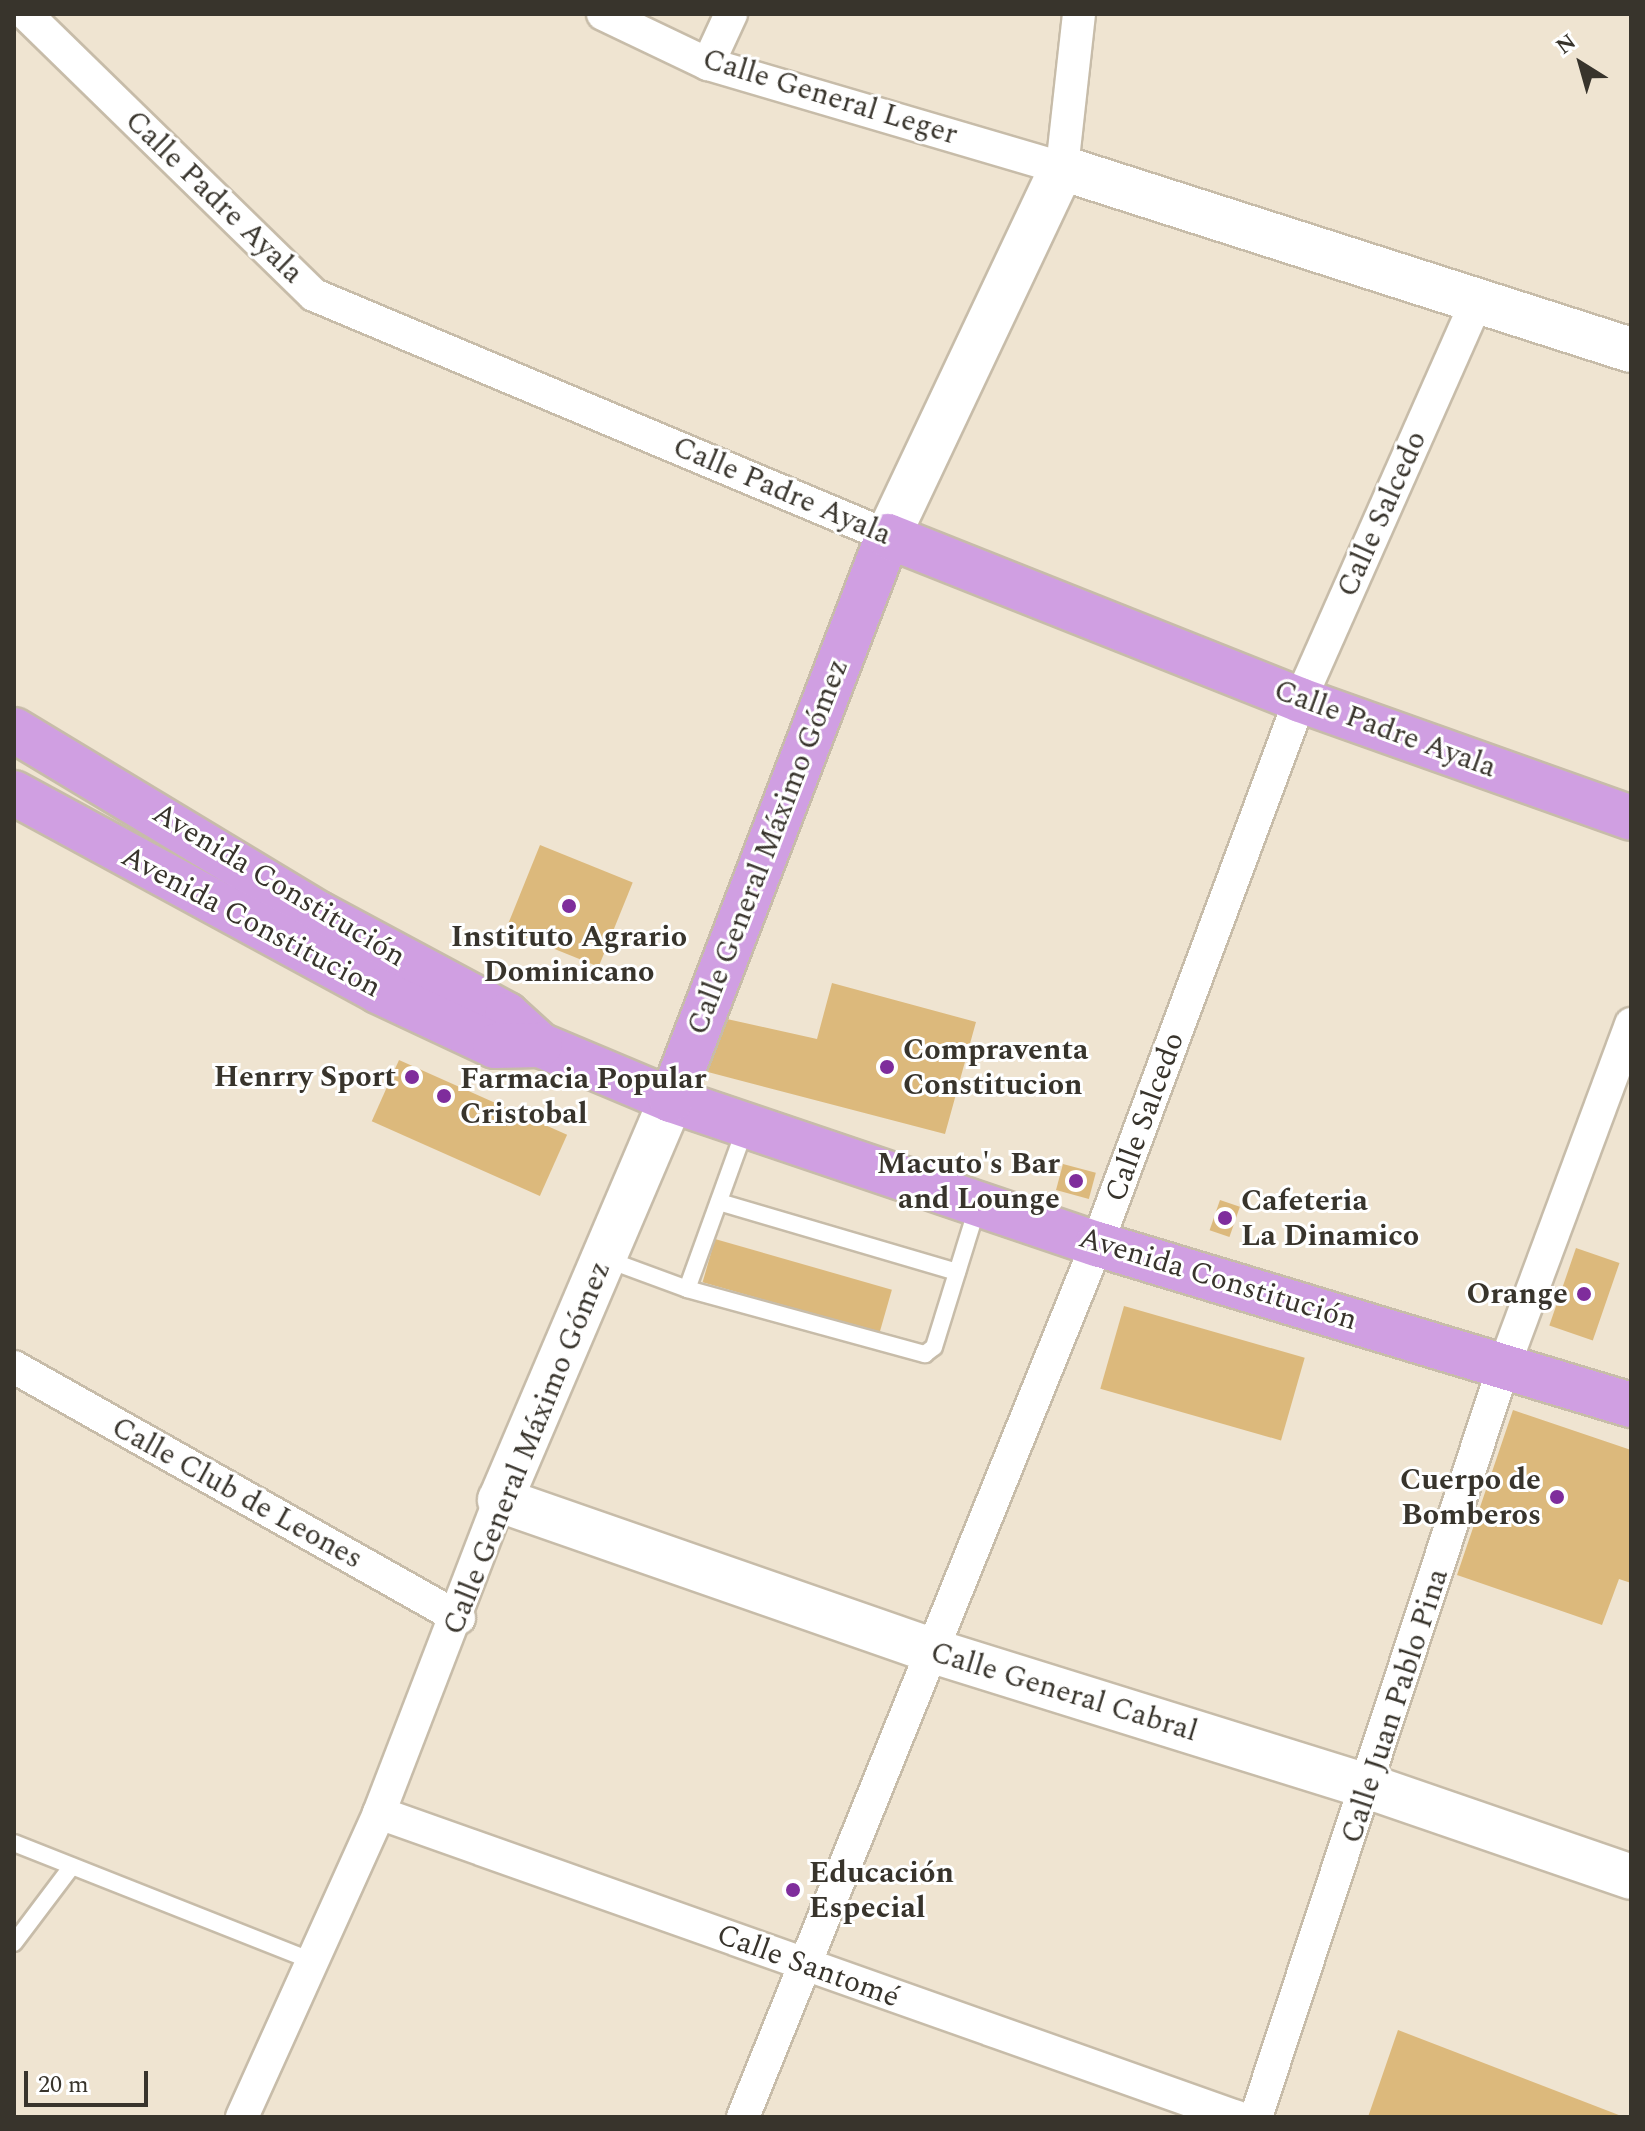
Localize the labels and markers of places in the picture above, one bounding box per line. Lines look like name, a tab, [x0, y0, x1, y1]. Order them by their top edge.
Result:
marker: Instituto Agrario Dominicano	[560, 897, 578, 915]
place label: Instituto Agrario Dominicano	[451, 919, 687, 990]
place label: Compraventa Constitucion	[903, 1032, 1088, 1102]
marker: Compraventa Constitucion	[878, 1058, 896, 1076]
place label: Henrry Sport	[214, 1059, 396, 1095]
place label: Farmacia Popular Cristobal	[460, 1061, 706, 1132]
marker: Henrry Sport	[403, 1068, 421, 1086]
marker: Farmacia Popular Cristobal	[435, 1087, 453, 1105]
place label: Macuto's Bar and Lounge	[877, 1146, 1060, 1216]
marker: Macuto's Bar and Lounge	[1067, 1172, 1085, 1190]
place label: Cafeteria La Dinamico	[1241, 1183, 1419, 1254]
marker: Cafeteria La Dinamico	[1216, 1209, 1234, 1227]
place label: Orange	[1467, 1276, 1568, 1312]
marker: Orange	[1575, 1285, 1593, 1303]
place label: Cuerpo de Bomberos	[1400, 1462, 1541, 1532]
marker: Cuerpo de Bomberos	[1548, 1488, 1566, 1506]
place label: Educación Especial	[809, 1855, 954, 1926]
marker: Educación Especial	[784, 1881, 802, 1899]

